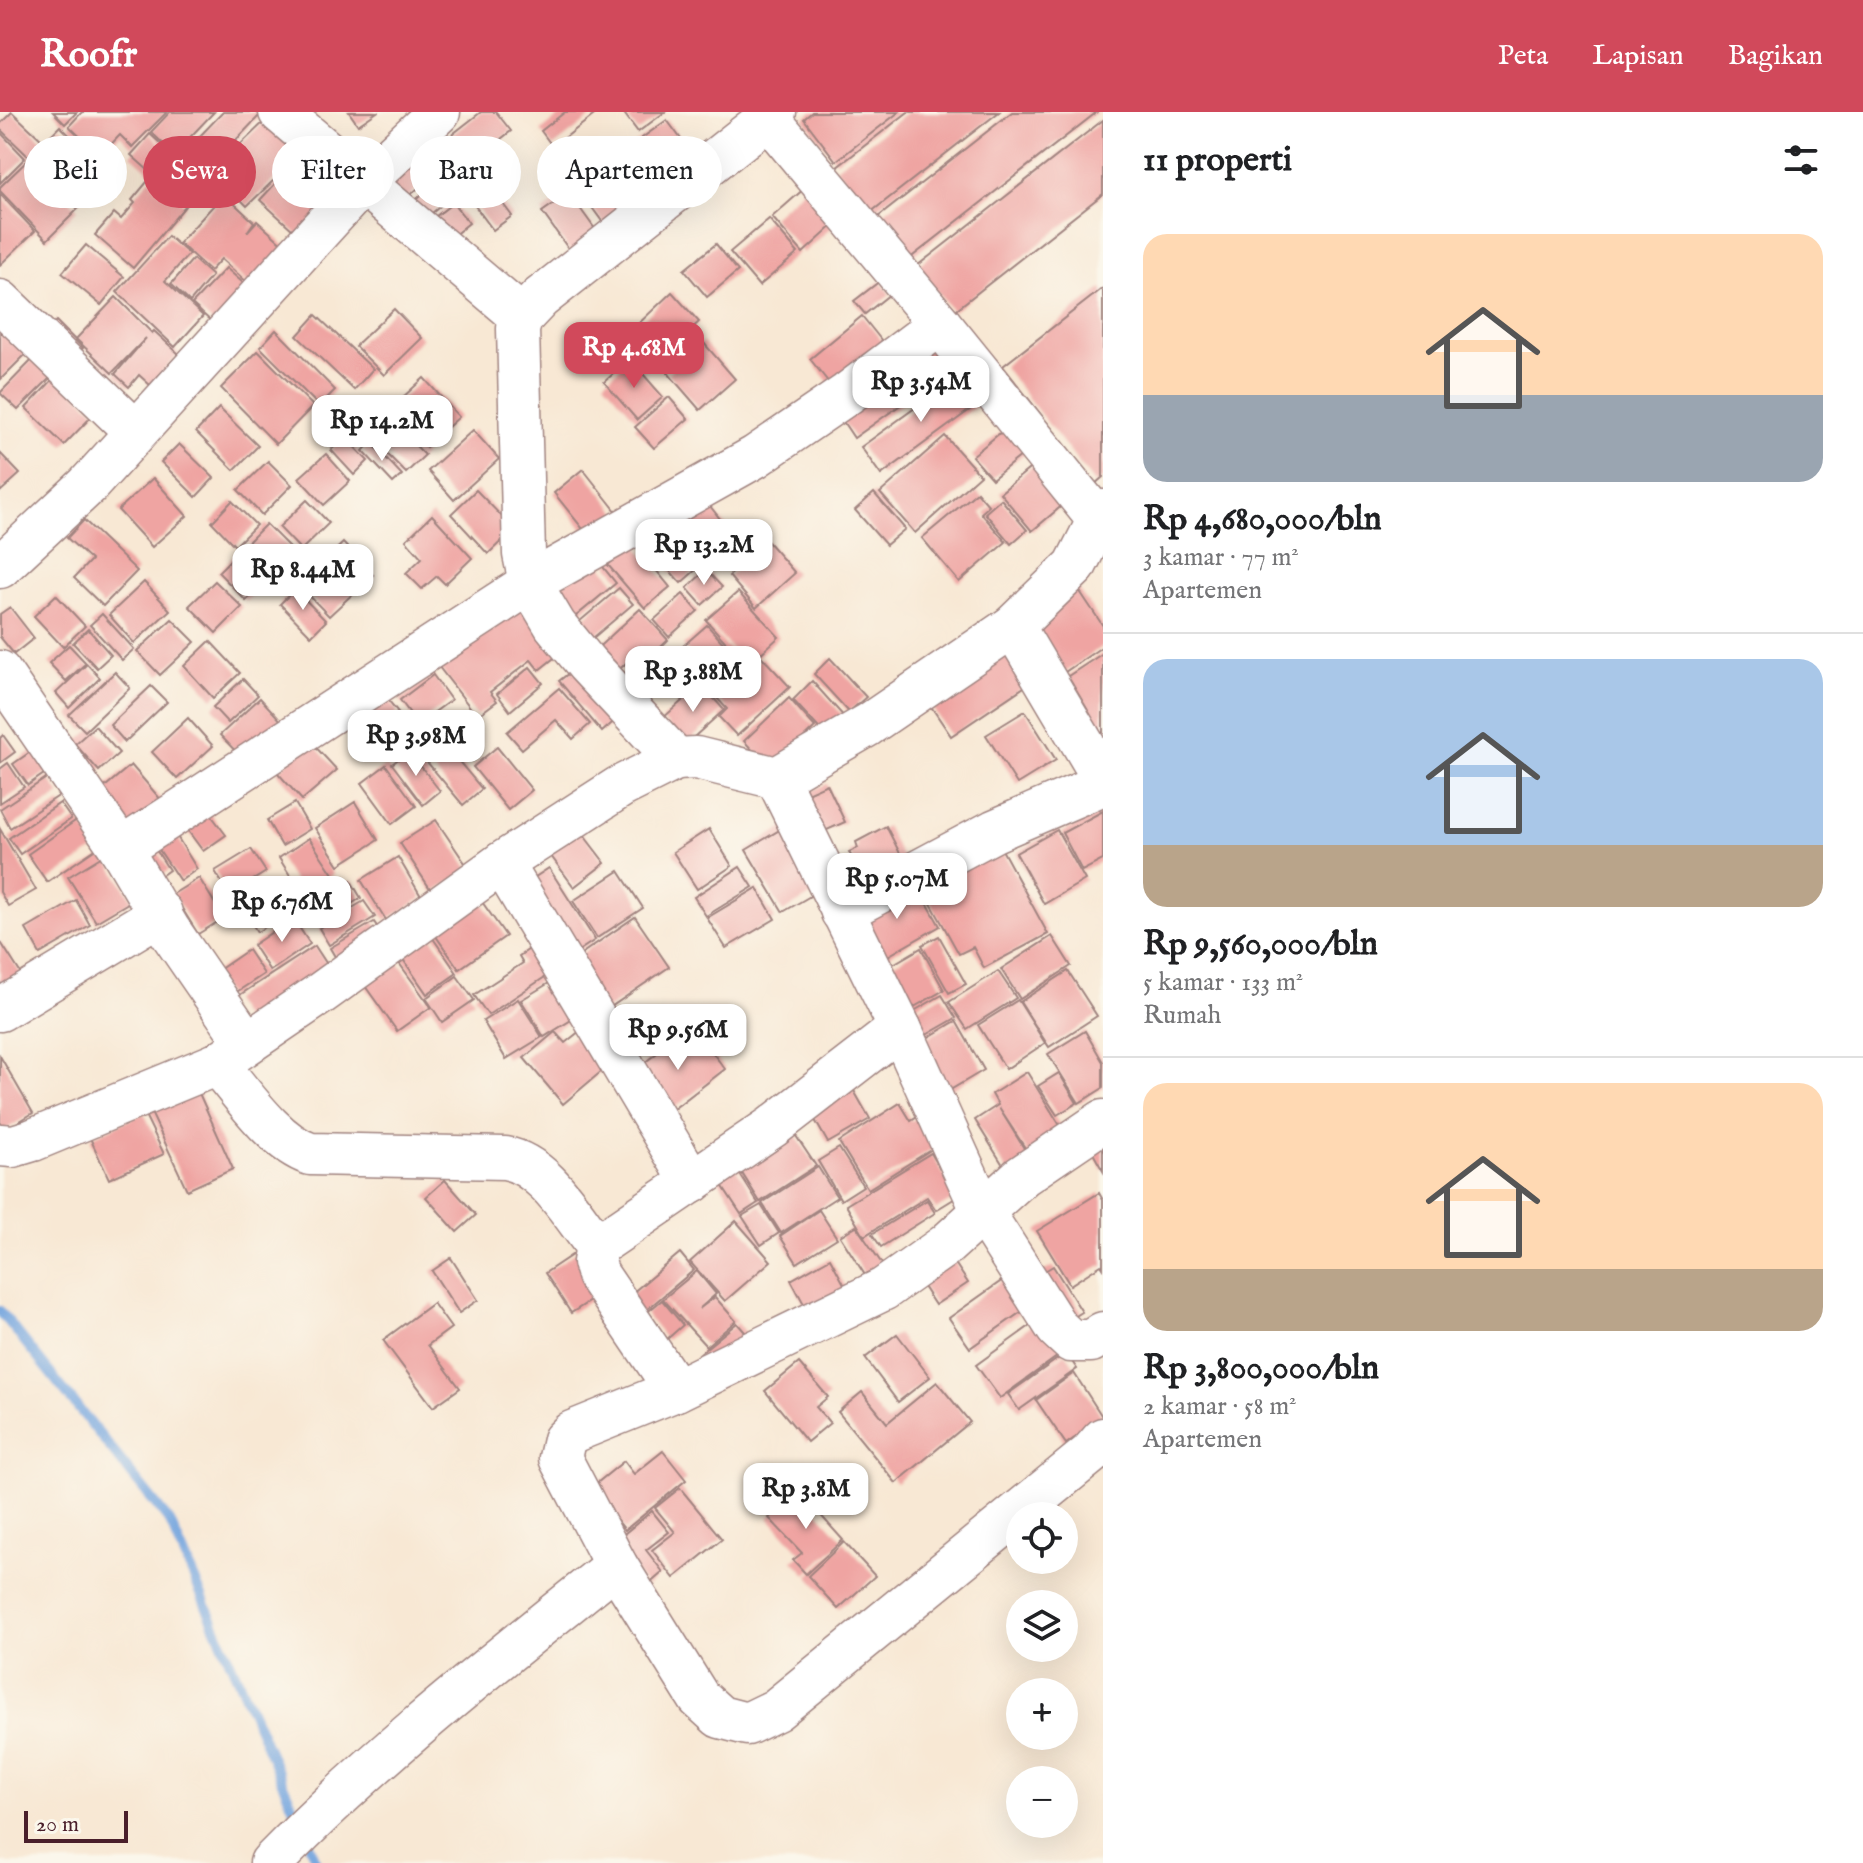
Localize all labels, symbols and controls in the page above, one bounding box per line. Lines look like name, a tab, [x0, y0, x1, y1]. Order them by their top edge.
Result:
text: Roofr	[40, 32, 137, 80]
text: Peta	[1498, 39, 1548, 74]
text: Lapisan	[1592, 39, 1684, 74]
text: Bagikan	[1728, 39, 1823, 74]
chip: Beli	[24, 136, 127, 208]
chip: Sewa	[143, 136, 256, 208]
chip: Filter	[272, 136, 394, 208]
chip: Baru	[410, 136, 521, 208]
chip: Apartemen	[537, 136, 722, 208]
icon: filters	[1779, 138, 1823, 182]
text: 11 properti	[1143, 139, 1292, 182]
icon: home	[1411, 286, 1555, 430]
pin: Rp 4.68M	[551, 322, 717, 390]
text: Rp 4.68M	[582, 331, 686, 364]
pin: Rp 3.54M	[838, 356, 1004, 424]
text: Rp 3.54M	[870, 365, 972, 398]
pin: Rp 14.2M	[299, 395, 465, 463]
text: Rp 14.2M	[330, 404, 434, 437]
text: Rp 4,680,000/bln	[1143, 498, 1382, 541]
pin: Rp 13.2M	[621, 519, 787, 587]
text: Rp 13.2M	[653, 528, 755, 561]
text: 3 kamar · 77 m²	[1143, 541, 1299, 574]
pin: Rp 8.44M	[220, 544, 386, 612]
text: Rp 8.44M	[250, 553, 356, 586]
text: Apartemen	[1143, 574, 1262, 607]
pin: Rp 3.88M	[610, 646, 776, 714]
text: Rp 3.88M	[643, 655, 743, 688]
pin: Rp 3.98M	[333, 710, 499, 778]
icon: home	[1411, 711, 1555, 855]
text: Rp 3.98M	[366, 719, 466, 752]
pin: Rp 5.07M	[814, 853, 980, 921]
text: Rp 5.07M	[845, 862, 949, 895]
pin: Rp 6.76M	[199, 876, 365, 944]
text: Rp 6.76M	[231, 885, 333, 918]
text: Rp 9,560,000/bln	[1143, 923, 1378, 966]
text: 5 kamar · 133 m²	[1143, 966, 1303, 999]
text: Rumah	[1143, 999, 1221, 1032]
pin: Rp 9.56M	[595, 1004, 761, 1072]
text: Rp 9.56M	[627, 1013, 729, 1046]
icon: home	[1411, 1135, 1555, 1279]
text: Rp 3,800,000/bln	[1143, 1347, 1379, 1390]
text: 2 kamar · 58 m²	[1143, 1390, 1297, 1423]
text: Apartemen	[1143, 1423, 1262, 1456]
pin: Rp 3.8M	[732, 1463, 880, 1531]
text: Rp 3.8M	[761, 1472, 851, 1505]
map controls	[1006, 1502, 1078, 1838]
button: locate	[1006, 1502, 1078, 1574]
button: layers	[1006, 1590, 1078, 1662]
button: +	[1006, 1678, 1078, 1750]
button: −	[1006, 1766, 1078, 1838]
scale bar	[24, 1807, 128, 1843]
text: 20 m	[36, 1811, 79, 1839]

